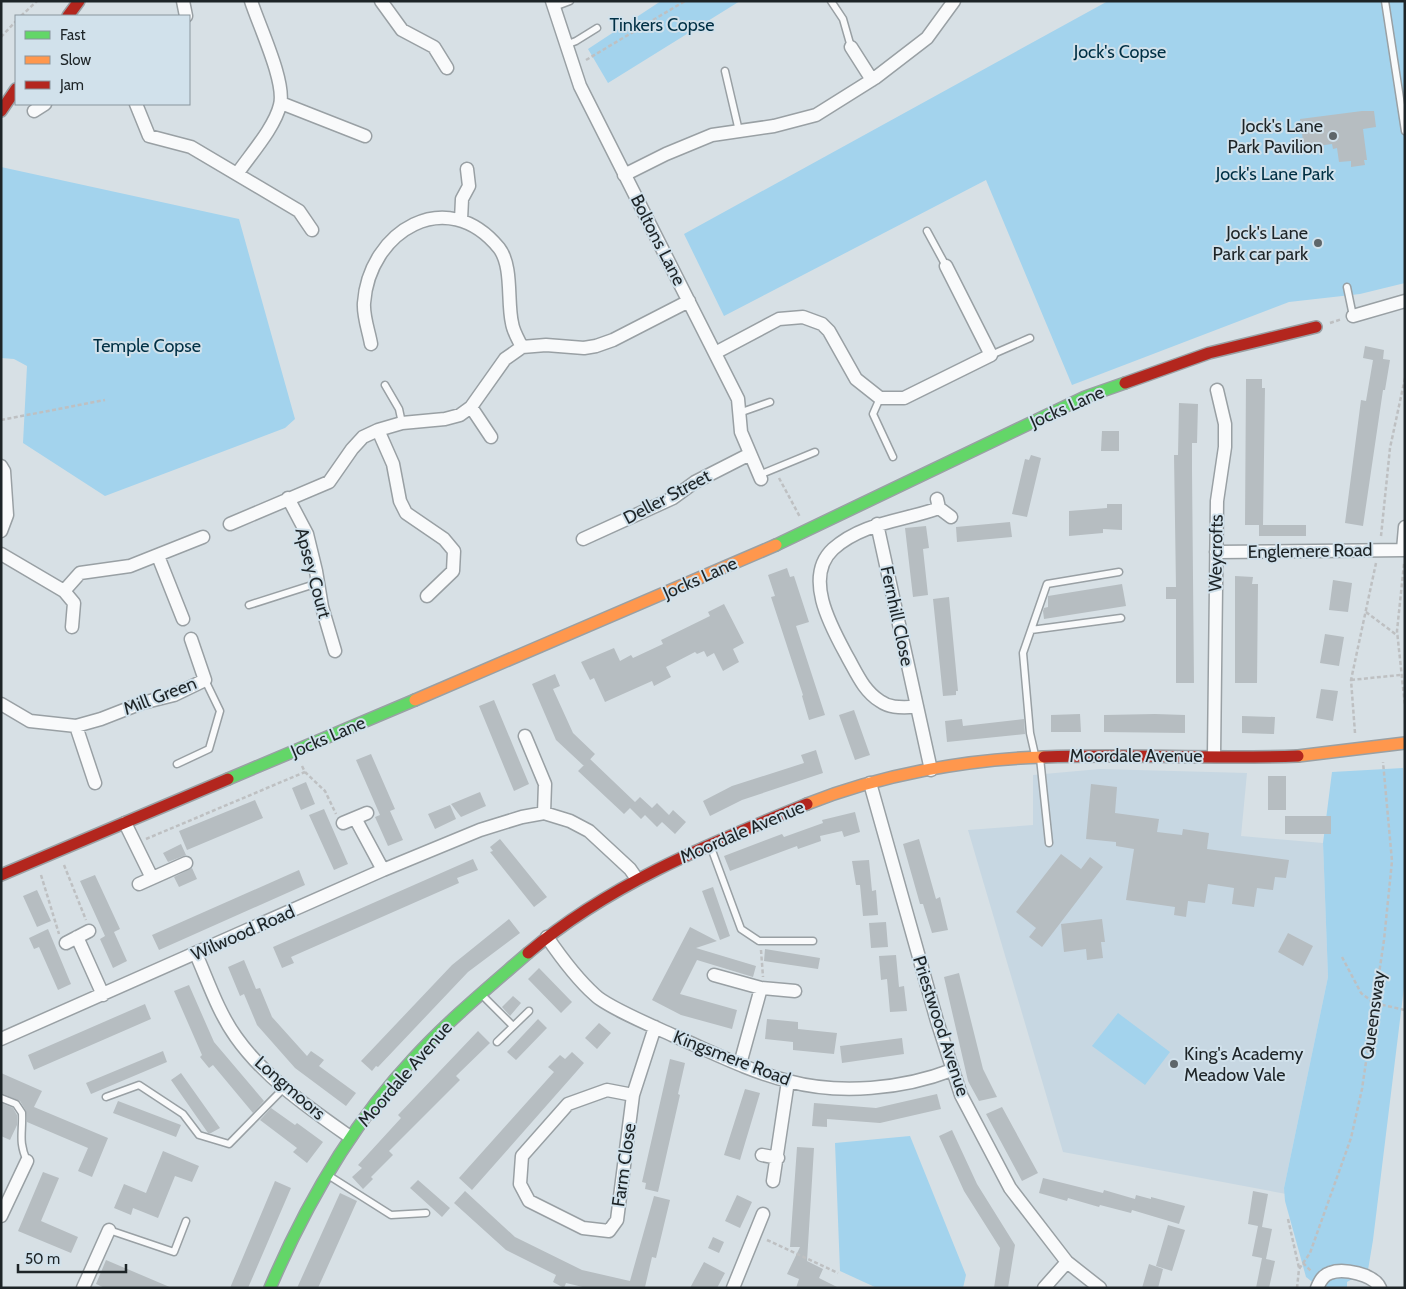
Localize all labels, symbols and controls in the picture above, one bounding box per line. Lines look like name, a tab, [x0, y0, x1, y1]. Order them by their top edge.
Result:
park label: Tinkers Copse	[610, 14, 714, 36]
legend	[15, 15, 190, 105]
text: Fast	[60, 26, 85, 44]
park label: Jock's Copse	[1073, 41, 1166, 63]
text: Slow	[60, 51, 91, 69]
text: Jam	[59, 76, 84, 94]
place label: Jock's Lane Park Pavilion	[1227, 115, 1323, 158]
marker: Jock's Lane Park Pavilion	[1327, 130, 1339, 142]
park label: Jock's Lane Park	[1215, 163, 1335, 185]
street label: Boltons Lane	[626, 191, 690, 289]
place label: Jock's Lane Park car park	[1213, 222, 1309, 265]
marker: Jock's Lane Park car park	[1312, 237, 1324, 249]
park label: Temple Copse	[93, 335, 201, 357]
street label: Jocks Lane	[1026, 381, 1108, 434]
street label: Deller Street	[620, 465, 714, 529]
street label: Weycrofts	[1204, 514, 1228, 592]
street label: Apsey Court	[290, 525, 336, 621]
street label: Englemere Road	[1247, 539, 1373, 563]
street label: Jocks Lane	[659, 552, 741, 605]
street label: Fernhill Close	[876, 564, 918, 668]
street label: Mill Green	[120, 672, 200, 720]
street label: Jocks Lane	[286, 711, 369, 763]
street label: Moordale Avenue	[1070, 745, 1202, 767]
street label: Moordale Avenue	[677, 796, 807, 868]
street label: Wilwood Road	[188, 900, 298, 966]
street label: Priestwood Avenue	[908, 953, 974, 1099]
street label: Queensway	[1356, 969, 1390, 1061]
street label: Moordale Avenue	[353, 1017, 457, 1131]
street label: Kingsmere Road	[670, 1026, 794, 1090]
place label: King's Academy Meadow Vale	[1184, 1043, 1303, 1086]
street label: Longmoors	[250, 1051, 330, 1125]
marker: King's Academy Meadow Vale	[1168, 1058, 1180, 1070]
street label: Farm Close	[607, 1122, 641, 1208]
scale bar	[18, 1242, 125, 1274]
text: 50 m	[25, 1250, 60, 1268]

